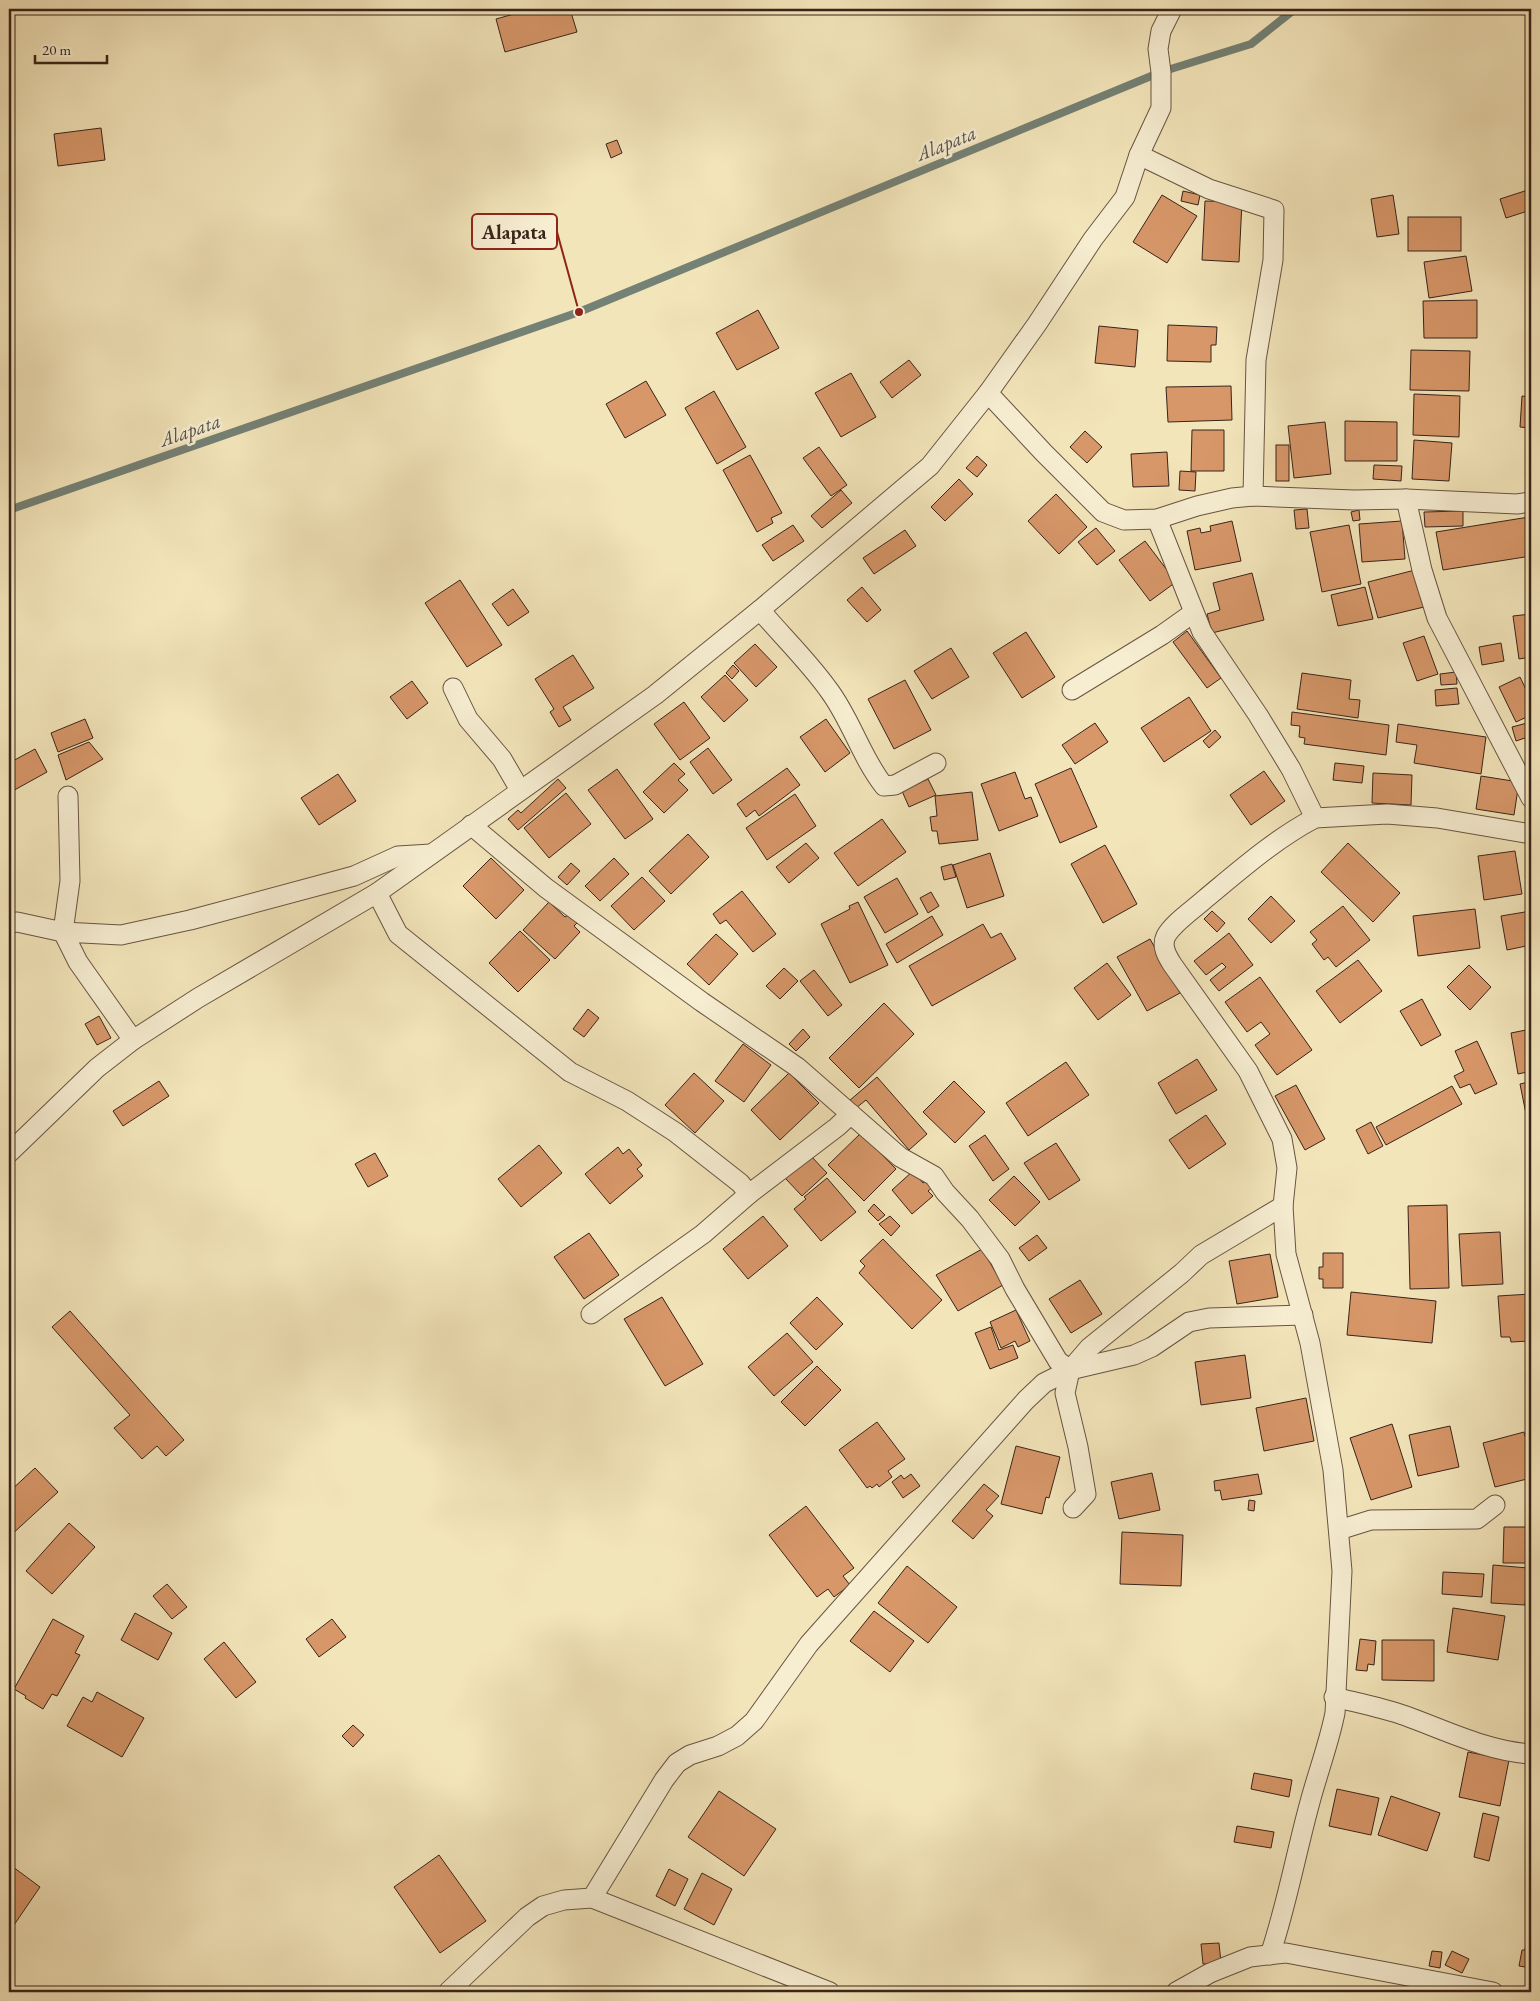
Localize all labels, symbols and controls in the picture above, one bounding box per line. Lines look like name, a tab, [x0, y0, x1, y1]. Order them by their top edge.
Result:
scale bar	[35, 32, 108, 64]
text: 20 m	[42, 40, 71, 59]
water label: Alapata	[910, 119, 980, 168]
callout: Alapata	[472, 214, 557, 249]
text: Alapata	[481, 219, 547, 245]
water label: Alapata	[154, 407, 224, 453]

